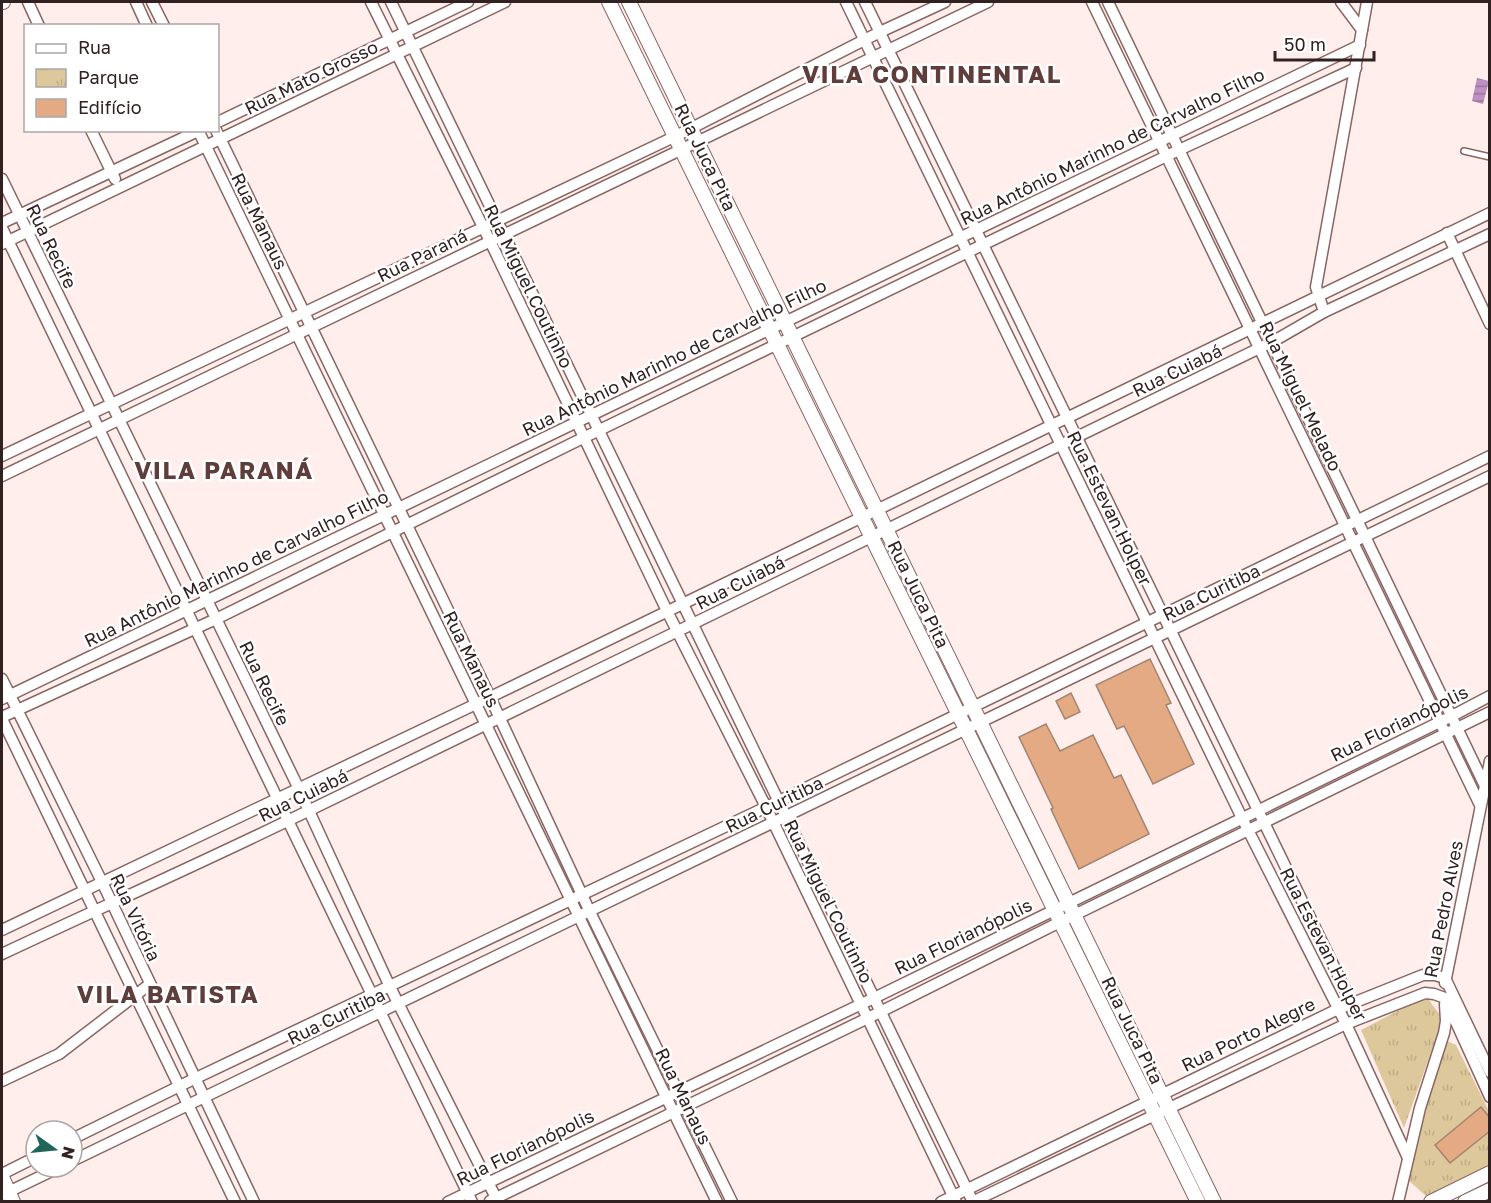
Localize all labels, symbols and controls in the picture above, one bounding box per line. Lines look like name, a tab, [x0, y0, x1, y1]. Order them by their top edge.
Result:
legend	[24, 24, 219, 132]
scale bar	[1275, 24, 1374, 62]
text: 50 m	[1284, 33, 1326, 55]
street label: Rua Mato Grosso	[241, 35, 381, 119]
text: Rua	[78, 36, 111, 58]
district label: VILA CONTINENTAL	[802, 59, 1062, 88]
street label: Rua Antônio Marinho de Carvalho Filho	[956, 63, 1268, 229]
text: Parque	[78, 66, 139, 88]
text: Edifício	[78, 96, 142, 118]
street label: Rua Juca Pita	[671, 100, 741, 214]
street label: Rua Manaus	[227, 169, 293, 273]
street label: Rua Recife	[22, 200, 82, 292]
street label: Rua Miguel Coutinho	[480, 201, 578, 371]
street label: Rua Paraná	[373, 224, 471, 286]
street label: Rua Antônio Marinho de Carvalho Filho	[518, 274, 830, 440]
street label: Rua Miguel Melado	[1255, 317, 1347, 475]
street label: Rua Cuiabá	[1129, 339, 1225, 401]
street label: Rua Estevan Holper	[1063, 427, 1157, 589]
district label: VILA PARANÁ	[134, 455, 314, 484]
street label: Rua Antônio Marinho de Carvalho Filho	[80, 485, 392, 651]
street label: Rua Juca Pita	[884, 537, 954, 651]
street label: Rua Cuiabá	[692, 550, 788, 614]
street label: Rua Curitiba	[1159, 559, 1263, 625]
street label: Rua Manaus	[439, 607, 505, 711]
street label: Rua Recife	[235, 637, 295, 729]
street label: Rua Florianópolis	[1327, 680, 1471, 766]
street label: Rua Cuiabá	[255, 764, 351, 826]
street label: Rua Curitiba	[722, 771, 826, 837]
street label: Rua Miguel Coutinho	[780, 816, 878, 986]
street label: Rua Pedro Alves	[1419, 838, 1467, 980]
street label: Rua Estevan Holper	[1276, 864, 1372, 1024]
street label: Rua Vitória	[106, 870, 166, 964]
street label: Rua Florianópolis	[891, 893, 1035, 979]
street label: Rua Juca Pita	[1098, 973, 1168, 1087]
district label: VILA BATISTA	[77, 979, 259, 1008]
street label: Rua Curitiba	[284, 983, 388, 1049]
street label: Rua Porto Alegre	[1178, 992, 1318, 1076]
street label: Rua Manaus	[651, 1044, 717, 1148]
street label: Rua Florianópolis	[453, 1104, 597, 1190]
north arrow	[24, 1119, 84, 1179]
text: N	[57, 1144, 80, 1161]

